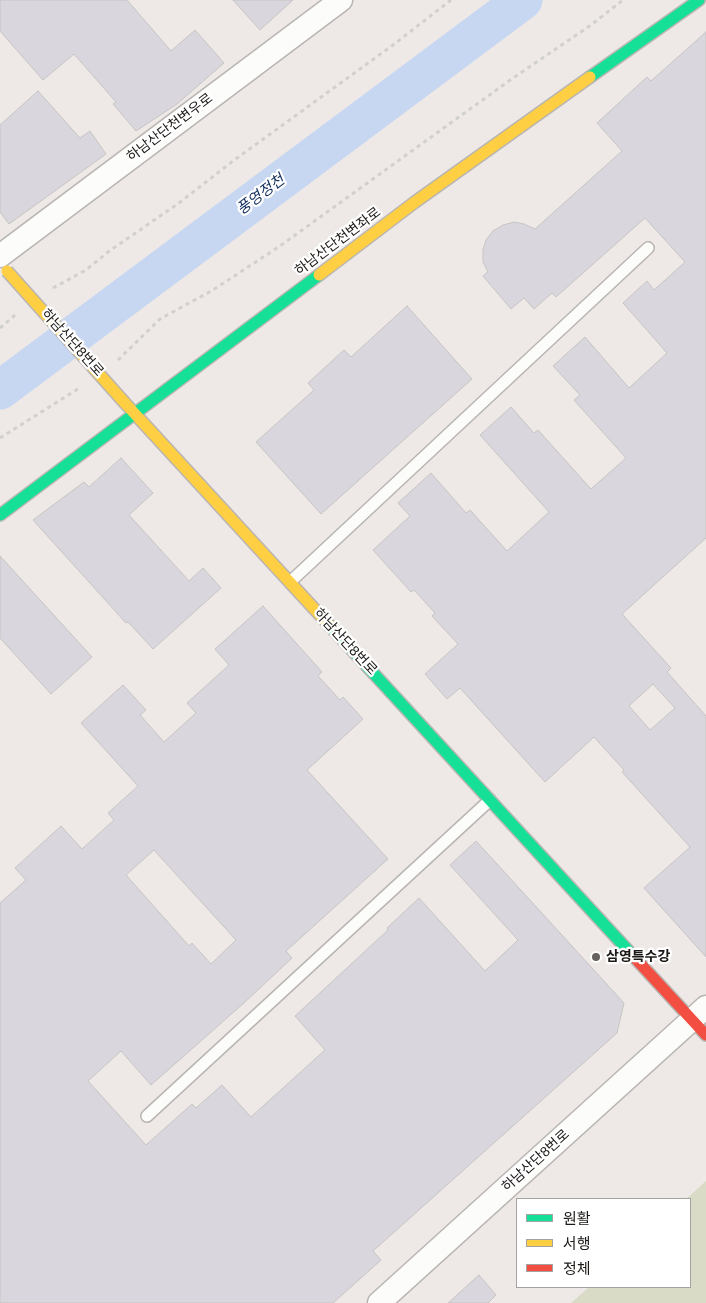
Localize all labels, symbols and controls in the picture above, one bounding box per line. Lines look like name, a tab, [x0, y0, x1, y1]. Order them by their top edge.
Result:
street label: 하남산단천변우로	[124, 90, 216, 166]
water label: 풍영정천	[234, 171, 288, 219]
street label: 하남산단천변좌로	[292, 204, 384, 280]
street label: 하남산단8번로	[37, 306, 107, 380]
street label: 하남산단8번로	[310, 605, 380, 679]
place label: 삼영특수강	[606, 949, 670, 965]
marker: 삼영특수강	[590, 951, 602, 963]
street label: 하남산단8번로	[499, 1126, 573, 1196]
legend	[516, 1198, 691, 1288]
text: 원활	[563, 1210, 591, 1227]
text: 서행	[563, 1235, 591, 1252]
text: 정체	[563, 1260, 591, 1277]

